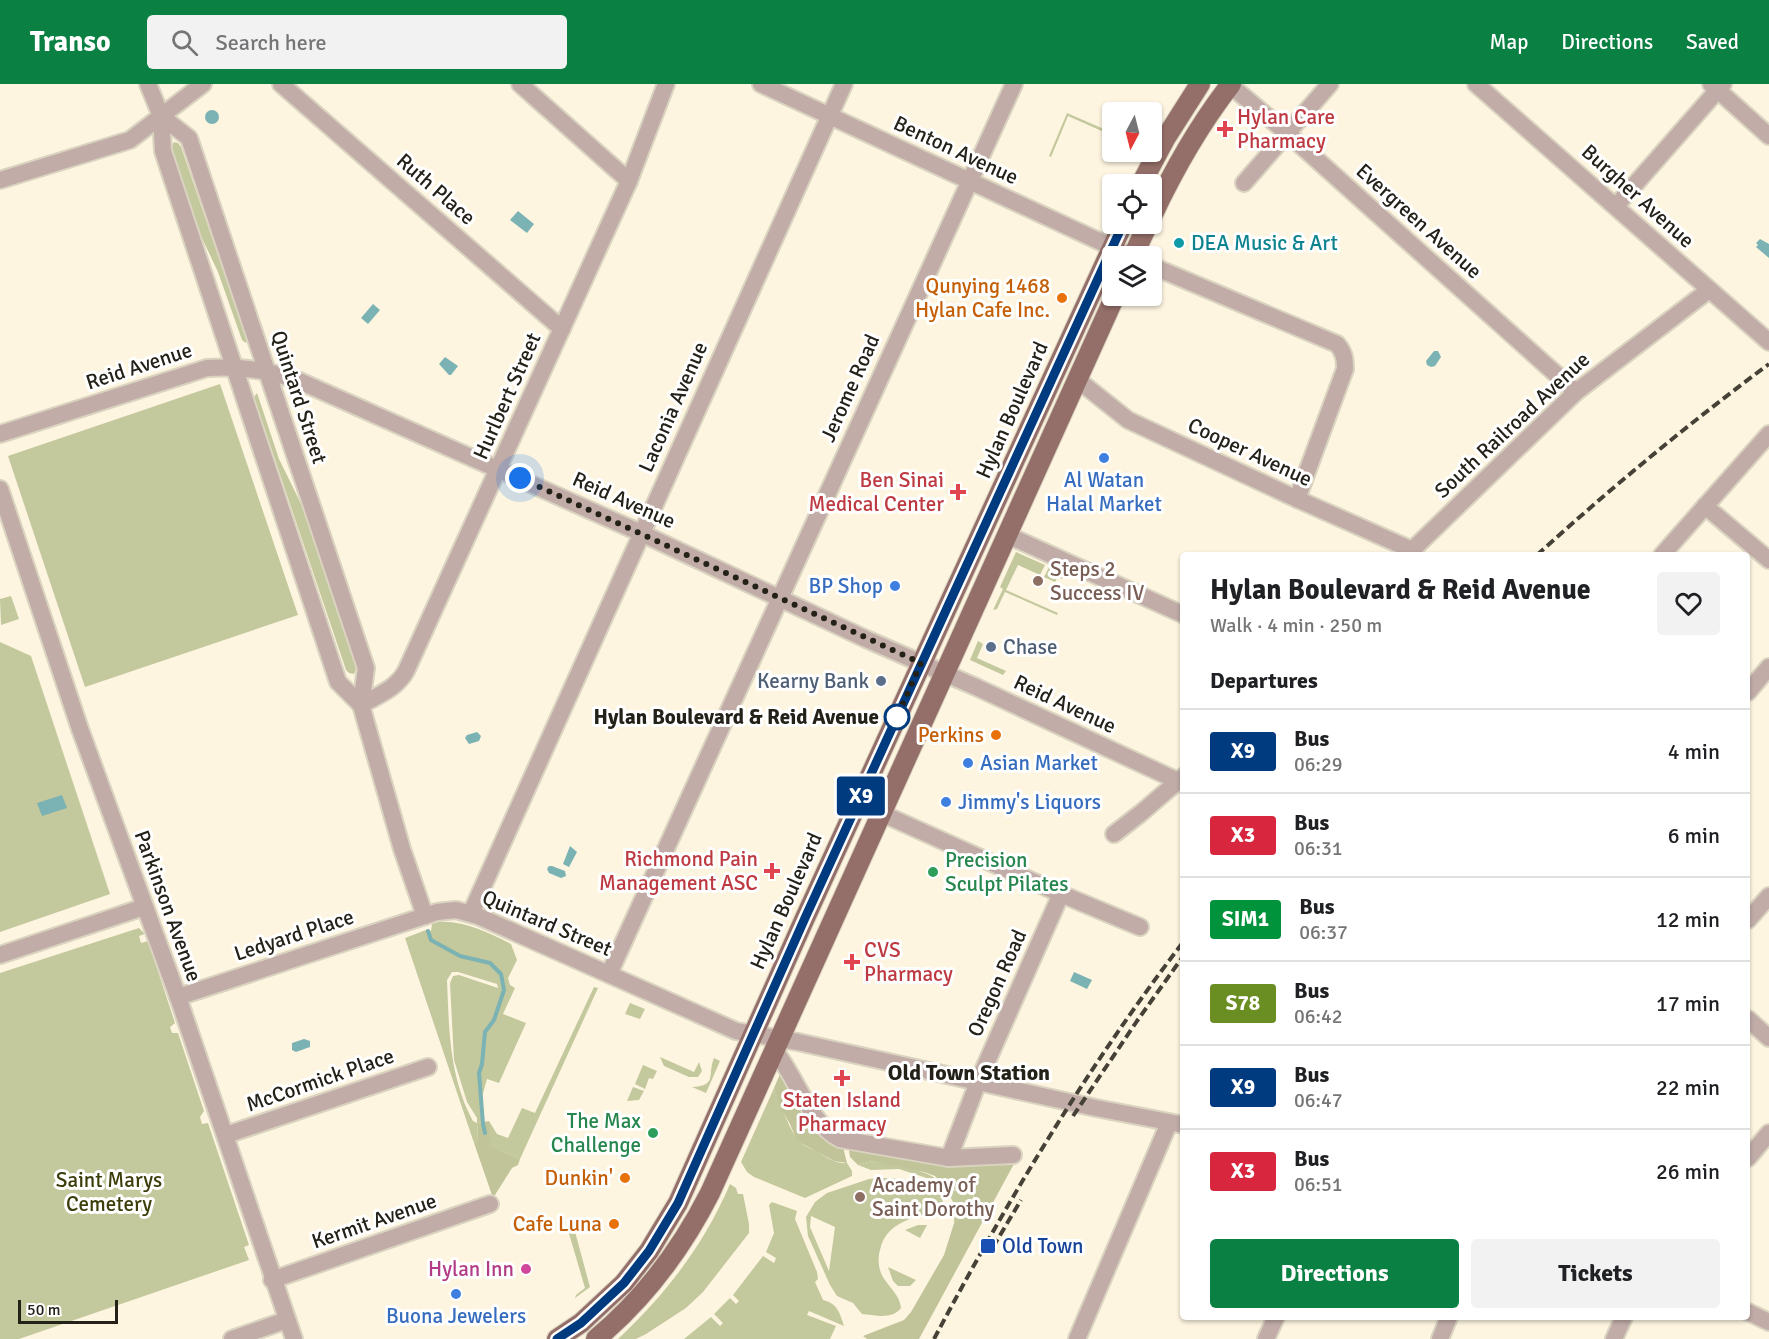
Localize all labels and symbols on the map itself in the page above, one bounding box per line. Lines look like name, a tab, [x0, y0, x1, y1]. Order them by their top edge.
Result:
north arrow	[1102, 102, 1162, 162]
place label: Hylan Care Pharmacy	[1237, 104, 1335, 154]
street label: Benton Avenue	[890, 110, 1022, 190]
marker: Hylan Care Pharmacy	[1218, 122, 1232, 136]
street label: Burgher Avenue	[1576, 139, 1700, 253]
street label: Ruth Place	[391, 148, 481, 230]
street label: Evergreen Avenue	[1351, 158, 1487, 284]
place label: DEA Music & Art	[1191, 230, 1338, 256]
marker: DEA Music & Art	[1172, 236, 1186, 250]
place label: Qunying 1468 Hylan Cafe Inc.	[915, 273, 1050, 323]
marker: Qunying 1468 Hylan Cafe Inc.	[1055, 291, 1069, 305]
street label: Quintard Street	[265, 327, 333, 467]
street label: Hurlbert Street	[467, 329, 547, 463]
street label: Jerome Road	[815, 330, 885, 446]
street label: Reid Avenue	[83, 337, 195, 395]
street label: Laconia Avenue	[633, 338, 713, 476]
street label: Hylan Boulevard	[970, 338, 1054, 482]
street label: South Railroad Avenue	[1429, 346, 1595, 504]
street label: Cooper Avenue	[1184, 412, 1316, 492]
marker: Al Watan Halal Market	[1097, 451, 1111, 465]
your location	[505, 463, 535, 493]
street label: Reid Avenue	[568, 466, 680, 534]
place label: Ben Sinai Medical Center	[809, 467, 944, 517]
place label: Al Watan Halal Market	[1046, 467, 1162, 517]
marker: Ben Sinai Medical Center	[949, 483, 967, 501]
place label: Steps 2 Success IV	[1050, 556, 1144, 606]
place label: BP Shop	[809, 573, 883, 599]
marker: Steps 2 Success IV	[1031, 574, 1045, 588]
marker: BP Shop	[888, 579, 902, 593]
place label: Chase	[1003, 634, 1057, 660]
marker: Chase	[984, 640, 998, 654]
place label: Kearny Bank	[757, 668, 869, 694]
street label: Reid Avenue	[1010, 669, 1120, 739]
marker: Kearny Bank	[874, 674, 888, 688]
place label: Hylan Boulevard & Reid Avenue	[594, 704, 879, 730]
marker: Hylan Boulevard & Reid Avenue	[884, 704, 910, 730]
place label: Perkins	[918, 722, 984, 748]
marker: Perkins	[989, 728, 1003, 742]
place label: Asian Market	[980, 750, 1098, 776]
marker: Asian Market	[961, 756, 975, 770]
line badge: X9	[834, 776, 888, 816]
place label: Jimmy's Liquors	[958, 789, 1101, 815]
marker: Jimmy's Liquors	[939, 795, 953, 809]
street label: Parkinson Avenue	[129, 827, 207, 985]
street label: Hylan Boulevard	[744, 829, 828, 973]
place label: Richmond Pain Management ASC	[599, 846, 758, 896]
place label: Precision Sculpt Pilates	[945, 847, 1068, 897]
marker: Richmond Pain Management ASC	[763, 862, 781, 880]
marker: Precision Sculpt Pilates	[926, 865, 940, 879]
street label: Quintard Street	[478, 884, 616, 962]
street label: Ledyard Place	[231, 903, 357, 967]
street label: Oregon Road	[962, 925, 1032, 1041]
place label: CVS Pharmacy	[864, 937, 953, 987]
marker: CVS Pharmacy	[845, 955, 859, 969]
street label: McCormick Place	[243, 1043, 397, 1117]
district label: Old Town Station	[888, 1059, 1050, 1086]
marker: Staten Island Pharmacy	[835, 1071, 849, 1085]
place label: Staten Island Pharmacy	[783, 1087, 901, 1137]
place label: The Max Challenge	[551, 1108, 641, 1158]
marker: The Max Challenge	[646, 1126, 660, 1140]
place label: Dunkin'	[545, 1165, 613, 1191]
park label: Saint Marys Cemetery	[56, 1167, 162, 1217]
marker: Dunkin'	[618, 1171, 632, 1185]
place label: Academy of Saint Dorothy	[872, 1172, 994, 1222]
street label: Kermit Avenue	[308, 1187, 440, 1255]
marker: Academy of Saint Dorothy	[853, 1190, 867, 1204]
place label: Cafe Luna	[513, 1211, 602, 1237]
marker: Cafe Luna	[607, 1217, 621, 1231]
place label: Old Town	[1002, 1233, 1084, 1259]
marker: Old Town	[979, 1237, 997, 1255]
place label: Hylan Inn	[428, 1256, 514, 1282]
marker: Hylan Inn	[519, 1262, 533, 1276]
marker: Buona Jewelers	[449, 1287, 463, 1301]
scale bar	[18, 1297, 118, 1324]
place label: Buona Jewelers	[386, 1303, 526, 1329]

